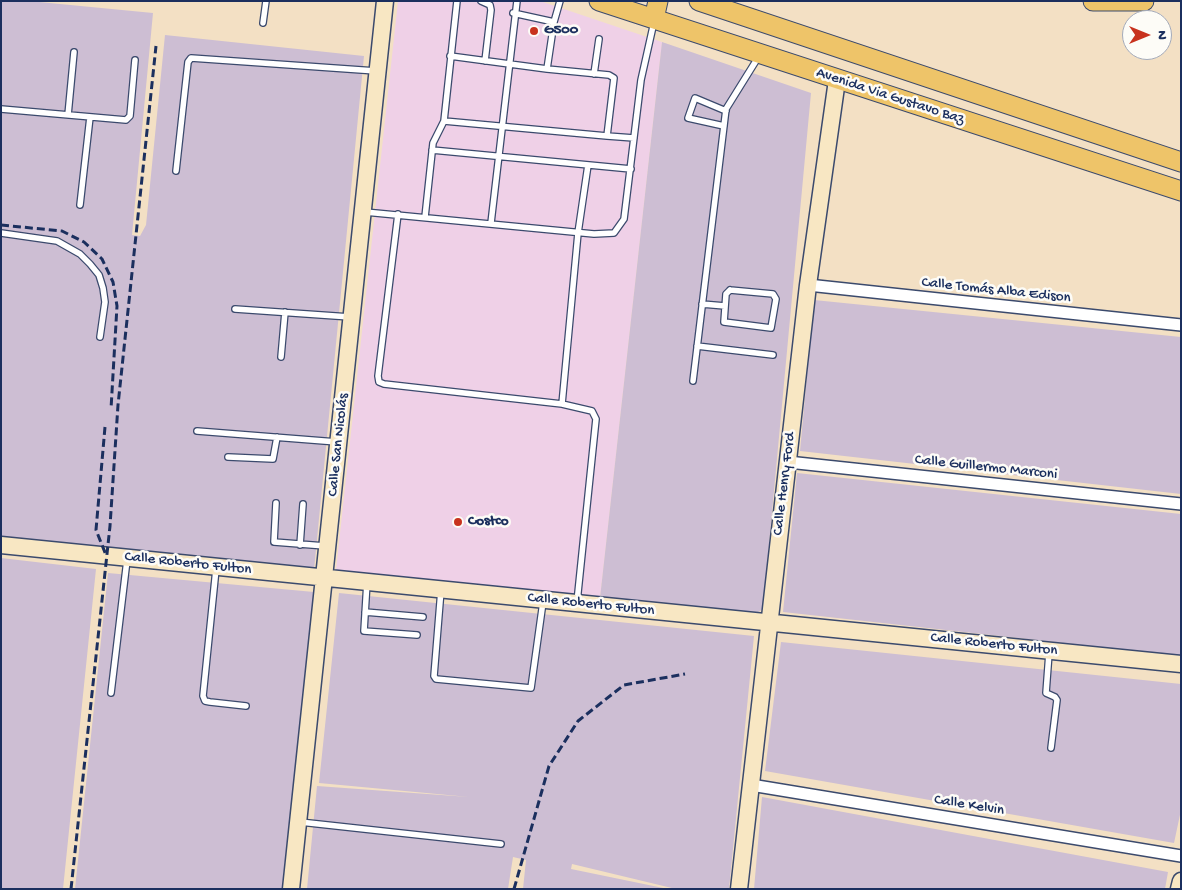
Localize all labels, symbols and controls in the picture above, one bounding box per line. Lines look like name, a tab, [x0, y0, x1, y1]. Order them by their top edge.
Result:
north arrow	[1122, 10, 1172, 60]
place label: G500	[544, 22, 578, 40]
marker: G500	[528, 25, 540, 37]
text: N	[1153, 30, 1170, 40]
street label: Avenida Via Gustavo Baz	[814, 65, 966, 129]
street label: Calle Tomás Alba Edison	[921, 274, 1071, 308]
street label: Calle San Nicolás	[325, 393, 353, 497]
street label: Calle Henry Ford	[770, 431, 800, 537]
street label: Calle Guillermo Marconi	[914, 452, 1058, 484]
place label: Costco	[468, 513, 508, 531]
marker: Costco	[452, 516, 464, 528]
street label: Calle Roberto Fulton	[124, 548, 252, 580]
street label: Calle Roberto Fulton	[527, 589, 655, 621]
street label: Calle Roberto Fulton	[930, 629, 1058, 661]
street label: Calle Kelvin	[933, 792, 1005, 820]

